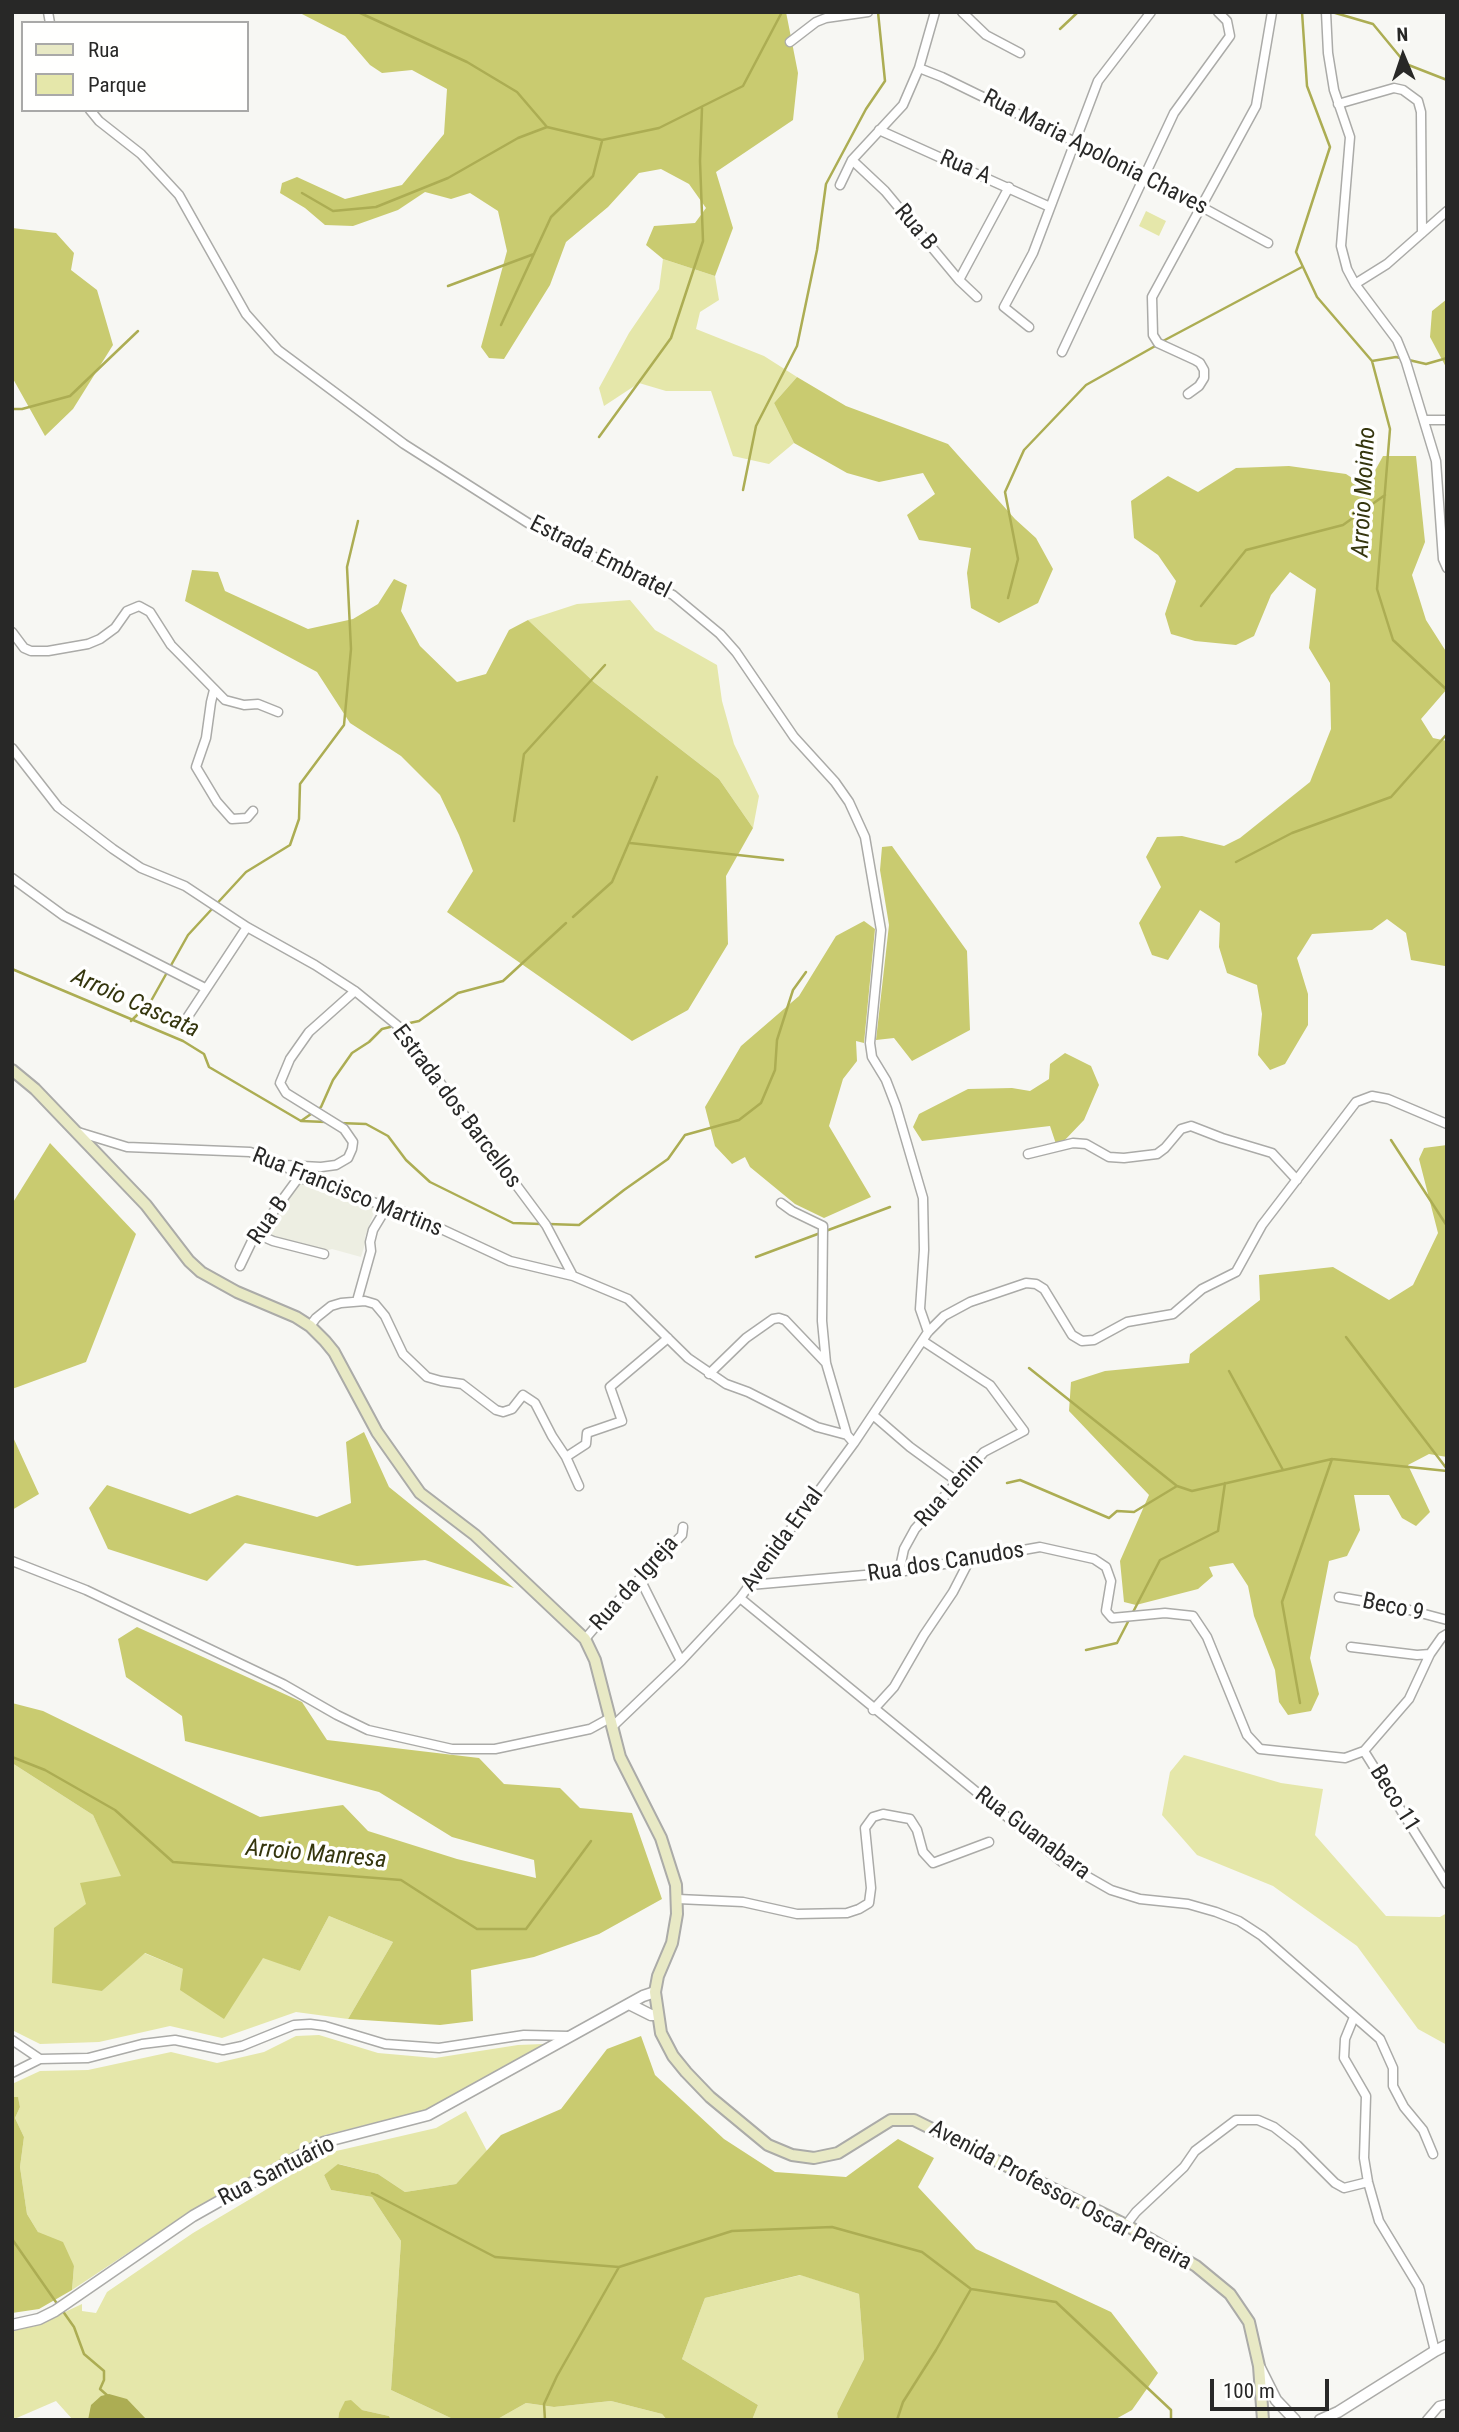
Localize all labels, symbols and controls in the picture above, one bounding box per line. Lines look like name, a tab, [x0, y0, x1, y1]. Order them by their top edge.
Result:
legend	[21, 21, 248, 112]
north arrow	[1368, 21, 1438, 91]
text: N	[1396, 23, 1408, 46]
text: Rua	[88, 38, 119, 62]
text: Parque	[88, 73, 146, 97]
street label: Rua Maria Apolonia Chaves	[978, 84, 1212, 222]
street label: Rua A	[935, 145, 995, 191]
street label: Rua B	[888, 199, 942, 257]
water label: Arroio Moinho	[1347, 426, 1383, 558]
street label: Estrada Embratel	[525, 511, 675, 605]
water label: Arroio Cascata	[67, 963, 203, 1045]
street label: Estrada dos Barcellos	[386, 1020, 526, 1194]
street label: Rua Francisco Martins	[248, 1142, 446, 1244]
street label: Rua B	[243, 1192, 295, 1250]
street label: Rua Lenin	[910, 1449, 990, 1533]
street label: Avenida Erval	[736, 1483, 830, 1597]
street label: Rua da Igreja	[585, 1531, 685, 1637]
street label: Rua dos Canudos	[866, 1537, 1026, 1589]
street label: Beco 9	[1360, 1588, 1426, 1628]
street label: Beco 11	[1363, 1761, 1425, 1837]
street label: Rua Guanabara	[969, 1782, 1095, 1886]
water label: Arroio Manresa	[244, 1835, 388, 1875]
street label: Avenida Professor Oscar Pereira	[924, 2115, 1196, 2277]
street label: Rua Santuário	[214, 2131, 340, 2213]
scale bar	[1214, 2366, 1333, 2410]
text: 100 m	[1223, 2379, 1275, 2403]

